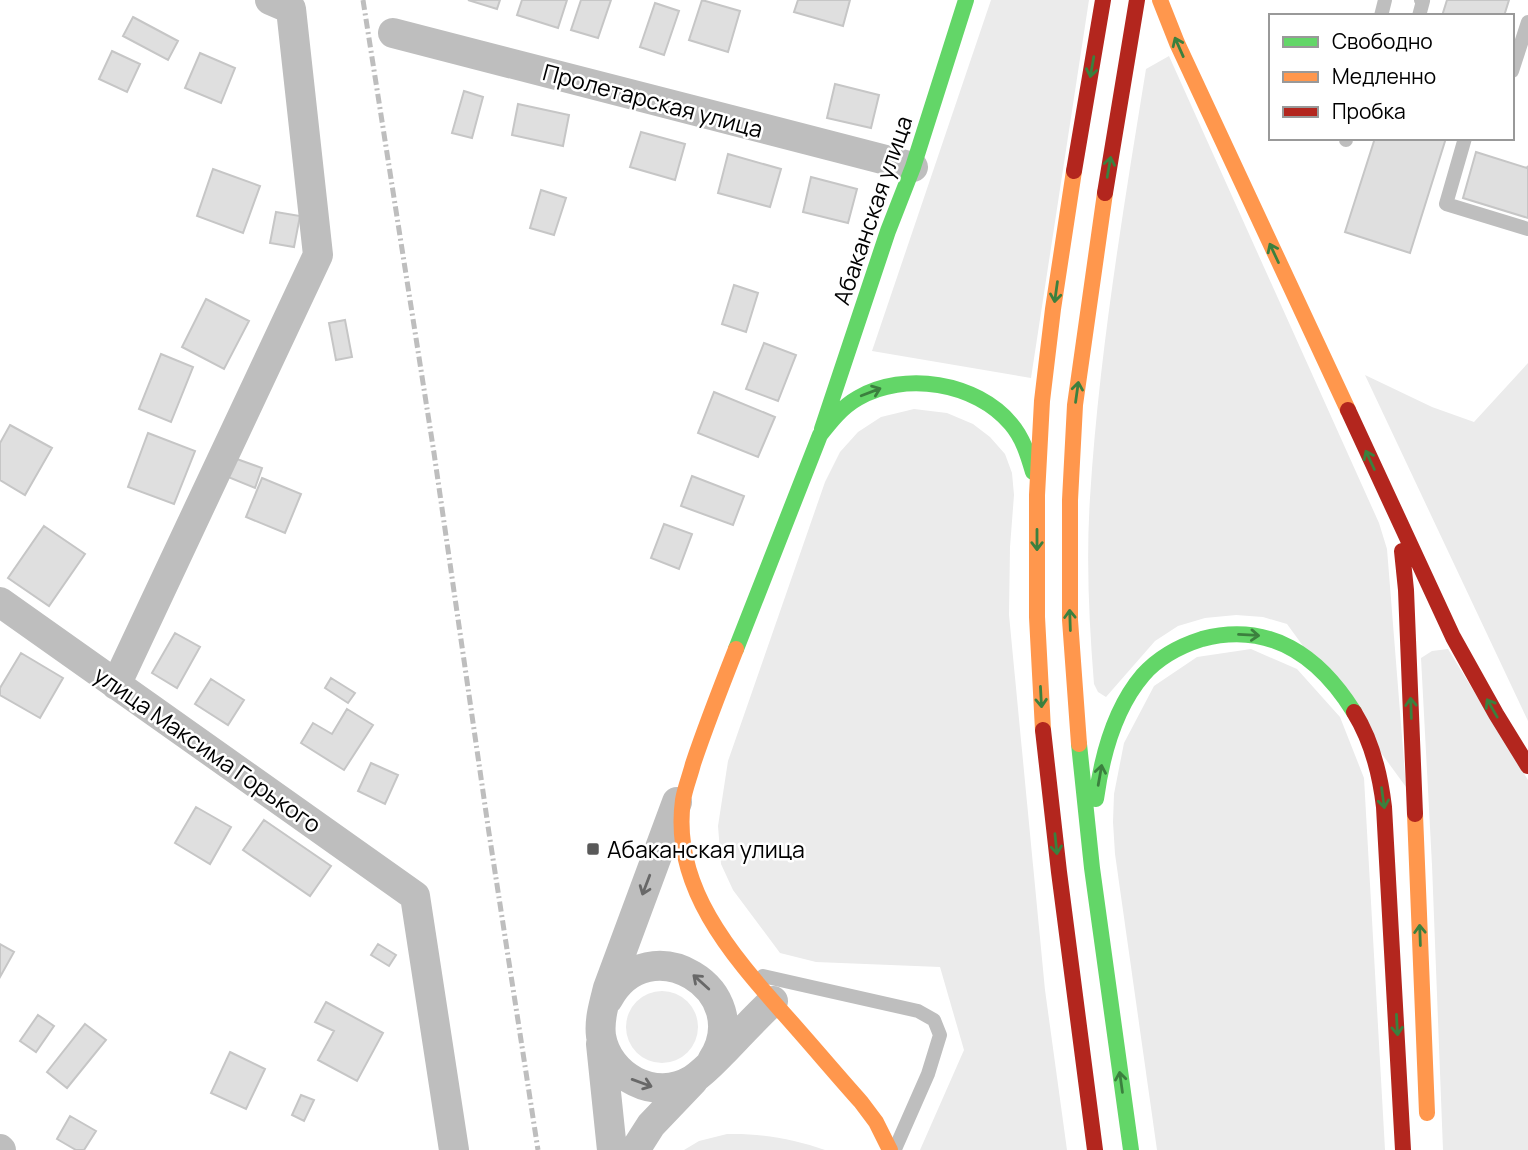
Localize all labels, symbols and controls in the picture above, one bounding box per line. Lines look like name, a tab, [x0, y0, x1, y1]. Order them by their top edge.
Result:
legend	[1269, 14, 1514, 140]
text: Свободно	[1332, 27, 1433, 55]
one-way arrow	[1172, 37, 1185, 58]
street label: Пролетарская улица	[539, 55, 767, 145]
one-way arrow	[1085, 55, 1098, 78]
text: Медленно	[1332, 62, 1436, 90]
text: Пробка	[1332, 97, 1406, 125]
street label: Абаканская улица	[825, 111, 919, 309]
one-way arrow	[1103, 156, 1116, 179]
one-way arrow	[1267, 243, 1281, 264]
one-way arrow	[1049, 280, 1062, 303]
one-way arrow	[1070, 382, 1083, 404]
one-way arrow	[859, 385, 881, 397]
one-way arrow	[1363, 450, 1376, 471]
one-way arrow	[1030, 528, 1044, 551]
one-way arrow	[1063, 608, 1077, 631]
one-way arrow	[1237, 629, 1260, 642]
street label: улица Максима Горького	[88, 658, 328, 840]
one-way arrow	[1035, 685, 1048, 708]
one-way arrow	[1405, 696, 1418, 719]
one-way arrow	[1485, 698, 1499, 718]
one-way arrow	[1093, 765, 1107, 787]
one-way arrow	[1376, 786, 1389, 809]
place label: Абаканская улица	[607, 833, 805, 865]
one-way arrow	[1050, 833, 1063, 855]
marker: Абаканская улица	[585, 841, 601, 857]
one-way arrow	[638, 874, 651, 896]
one-way arrow	[1414, 924, 1427, 947]
one-way arrow	[692, 974, 710, 990]
one-way arrow	[1390, 1013, 1403, 1036]
one-way arrow	[1115, 1072, 1128, 1094]
one-way arrow	[630, 1078, 652, 1090]

